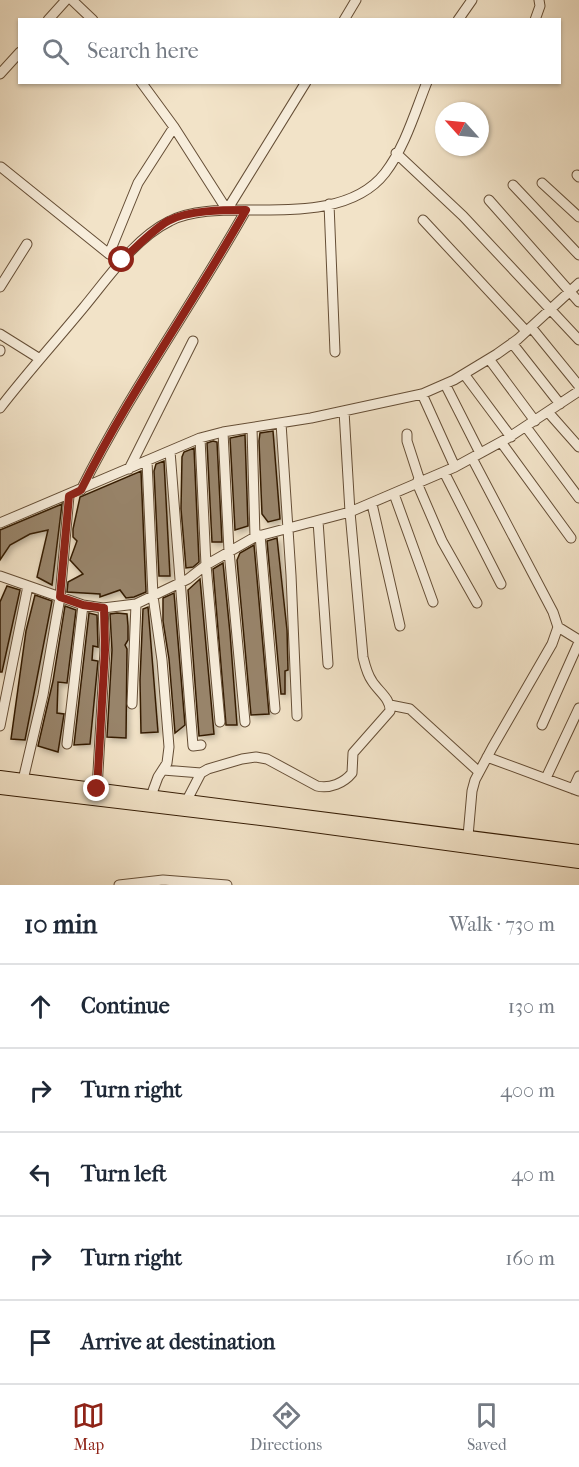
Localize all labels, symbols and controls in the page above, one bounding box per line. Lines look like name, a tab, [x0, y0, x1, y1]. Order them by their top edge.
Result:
search box	[18, 18, 561, 84]
icon: search	[39, 35, 72, 68]
text: Search here	[87, 38, 199, 64]
north arrow	[435, 102, 489, 156]
route start	[108, 246, 134, 272]
route end	[83, 775, 109, 801]
text: 10 min	[24, 909, 97, 940]
text: Walk · 730 m	[449, 913, 555, 936]
icon: ahead	[24, 990, 57, 1023]
text: Continue	[81, 993, 170, 1019]
text: 130 m	[508, 995, 555, 1018]
icon: right	[24, 1074, 57, 1107]
text: Turn right	[81, 1077, 182, 1103]
text: 400 m	[500, 1079, 555, 1102]
icon: left	[24, 1158, 57, 1191]
text: Turn left	[81, 1161, 167, 1187]
text: 40 m	[511, 1163, 555, 1186]
icon: right	[24, 1242, 57, 1275]
text: Turn right	[81, 1245, 182, 1271]
text: 160 m	[505, 1247, 555, 1270]
icon: arrive	[24, 1326, 57, 1359]
text: Arrive at destination	[81, 1329, 275, 1355]
tab: Map	[72, 1399, 105, 1454]
tab: Directions	[250, 1399, 322, 1454]
tab: Saved	[467, 1399, 507, 1454]

